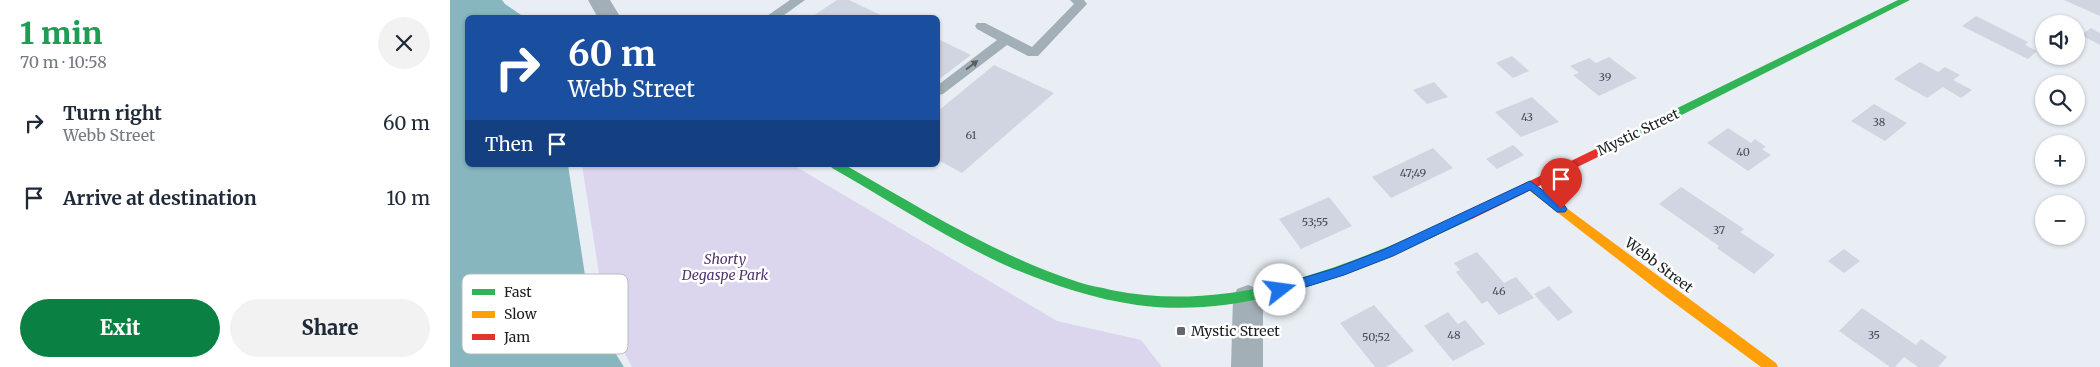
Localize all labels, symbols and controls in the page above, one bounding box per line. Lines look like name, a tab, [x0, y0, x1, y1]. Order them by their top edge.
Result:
text: 1 min	[20, 14, 102, 52]
map controls	[2035, 15, 2085, 245]
button: sound	[2035, 15, 2085, 65]
button: close	[378, 17, 430, 69]
text: 60 m	[568, 32, 656, 76]
icon: right	[485, 35, 550, 100]
text: 70 m · 10:58	[20, 52, 107, 72]
one-way arrow	[965, 60, 979, 70]
house number: 39	[1599, 70, 1612, 84]
text: Webb Street	[568, 75, 695, 103]
button: search	[2035, 75, 2085, 125]
text: Turn right	[63, 101, 162, 125]
street label: Mystic Street	[1594, 104, 1682, 160]
icon: right	[20, 109, 48, 137]
house number: 43	[1521, 110, 1533, 124]
text: 60 m	[383, 111, 430, 135]
house number: 38	[1873, 115, 1886, 129]
text: Webb Street	[63, 125, 155, 145]
house number: 61	[966, 128, 976, 142]
icon: arrive	[543, 130, 571, 158]
text: Then	[485, 132, 533, 156]
button: +	[2035, 135, 2085, 185]
house number: 40	[1736, 145, 1750, 159]
pin	[1540, 158, 1582, 209]
icon: arrive	[1547, 165, 1575, 193]
house number: 47;49	[1400, 166, 1426, 180]
icon: arrive	[20, 184, 48, 212]
text: Arrive at destination	[63, 186, 257, 210]
text: 10 m	[387, 186, 430, 210]
button: −	[2035, 195, 2085, 245]
house number: 53;55	[1302, 215, 1328, 229]
house number: 37	[1713, 223, 1725, 237]
street label: Webb Street	[1621, 233, 1697, 297]
park label: Shorty Degaspe Park	[681, 250, 768, 284]
position arrow	[1253, 263, 1305, 315]
legend	[462, 274, 628, 354]
text: Fast	[504, 283, 532, 301]
house number: 46	[1492, 284, 1506, 298]
button: Exit	[20, 299, 220, 357]
button: Share	[230, 299, 430, 357]
text: Slow	[504, 305, 537, 323]
place label: Mystic Street	[1191, 322, 1280, 340]
marker: Mystic Street	[1175, 325, 1187, 337]
text: Jam	[503, 328, 530, 346]
house number: 48	[1447, 328, 1461, 342]
house number: 35	[1868, 328, 1880, 342]
house number: 50;52	[1362, 330, 1390, 344]

